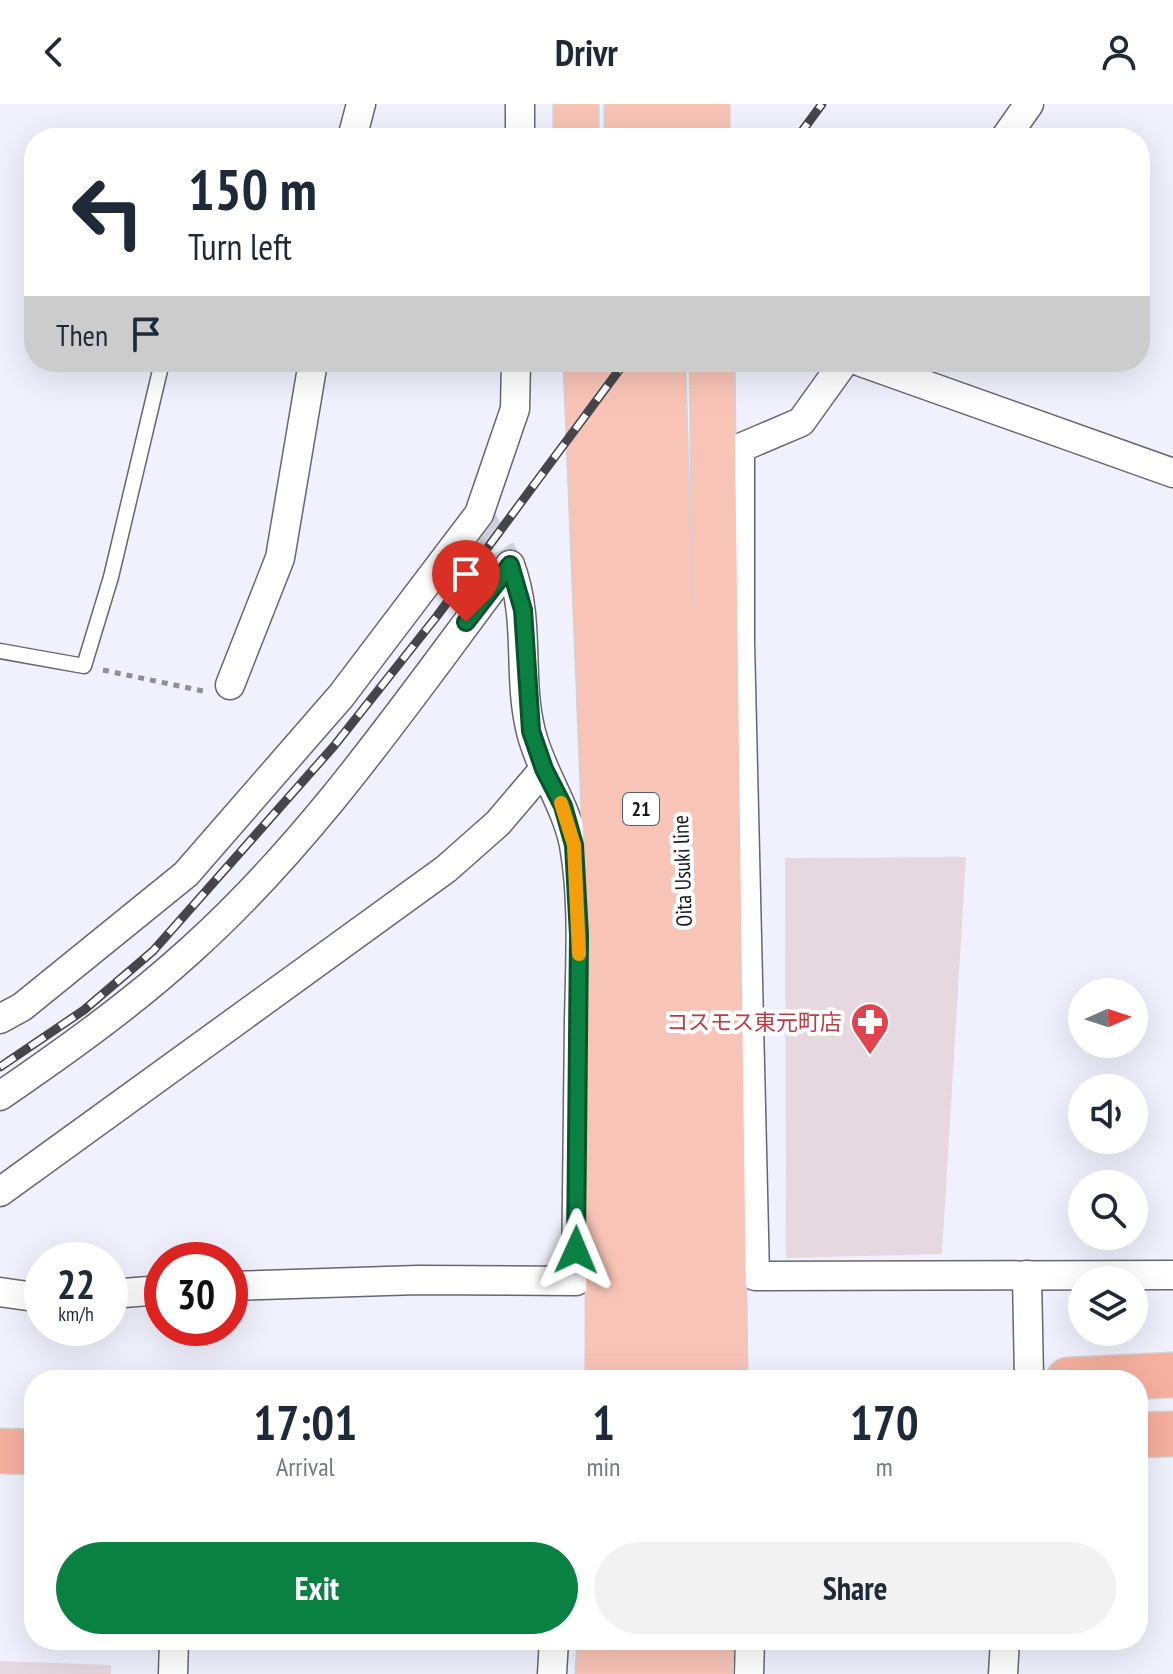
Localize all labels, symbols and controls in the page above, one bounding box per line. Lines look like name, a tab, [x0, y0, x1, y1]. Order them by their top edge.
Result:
text: Drivr	[555, 29, 618, 76]
icon: back	[32, 30, 76, 74]
icon: person	[1097, 30, 1141, 74]
text: 150 m	[188, 153, 317, 225]
icon: left	[56, 160, 160, 264]
text: Turn left	[188, 223, 292, 270]
icon: arrive	[124, 312, 168, 356]
text: Then	[56, 315, 108, 354]
pin	[432, 540, 500, 622]
icon: arrive	[444, 552, 488, 596]
road number: 21	[623, 793, 659, 825]
street label: Oita Usuki line	[666, 815, 698, 927]
north arrow	[1068, 978, 1148, 1058]
map controls	[1068, 978, 1148, 1346]
pharmacy icon: コスモス東元町店	[849, 1001, 891, 1056]
place label: コスモス東元町店	[666, 1008, 842, 1036]
button: sound	[1068, 1074, 1148, 1154]
button: search	[1068, 1170, 1148, 1250]
position arrow	[534, 1208, 618, 1292]
speed limit sign: 30	[144, 1242, 248, 1346]
text: 22	[57, 1258, 95, 1310]
button: layers	[1068, 1266, 1148, 1346]
text: km/h	[58, 1301, 94, 1327]
text: 17:01	[253, 1391, 357, 1453]
text: 1	[592, 1391, 615, 1453]
text: 170	[850, 1391, 919, 1453]
text: Arrival	[276, 1450, 335, 1483]
text: min	[586, 1450, 620, 1483]
text: m	[876, 1450, 893, 1483]
button: Exit	[56, 1542, 578, 1634]
button: Share	[594, 1542, 1116, 1634]

